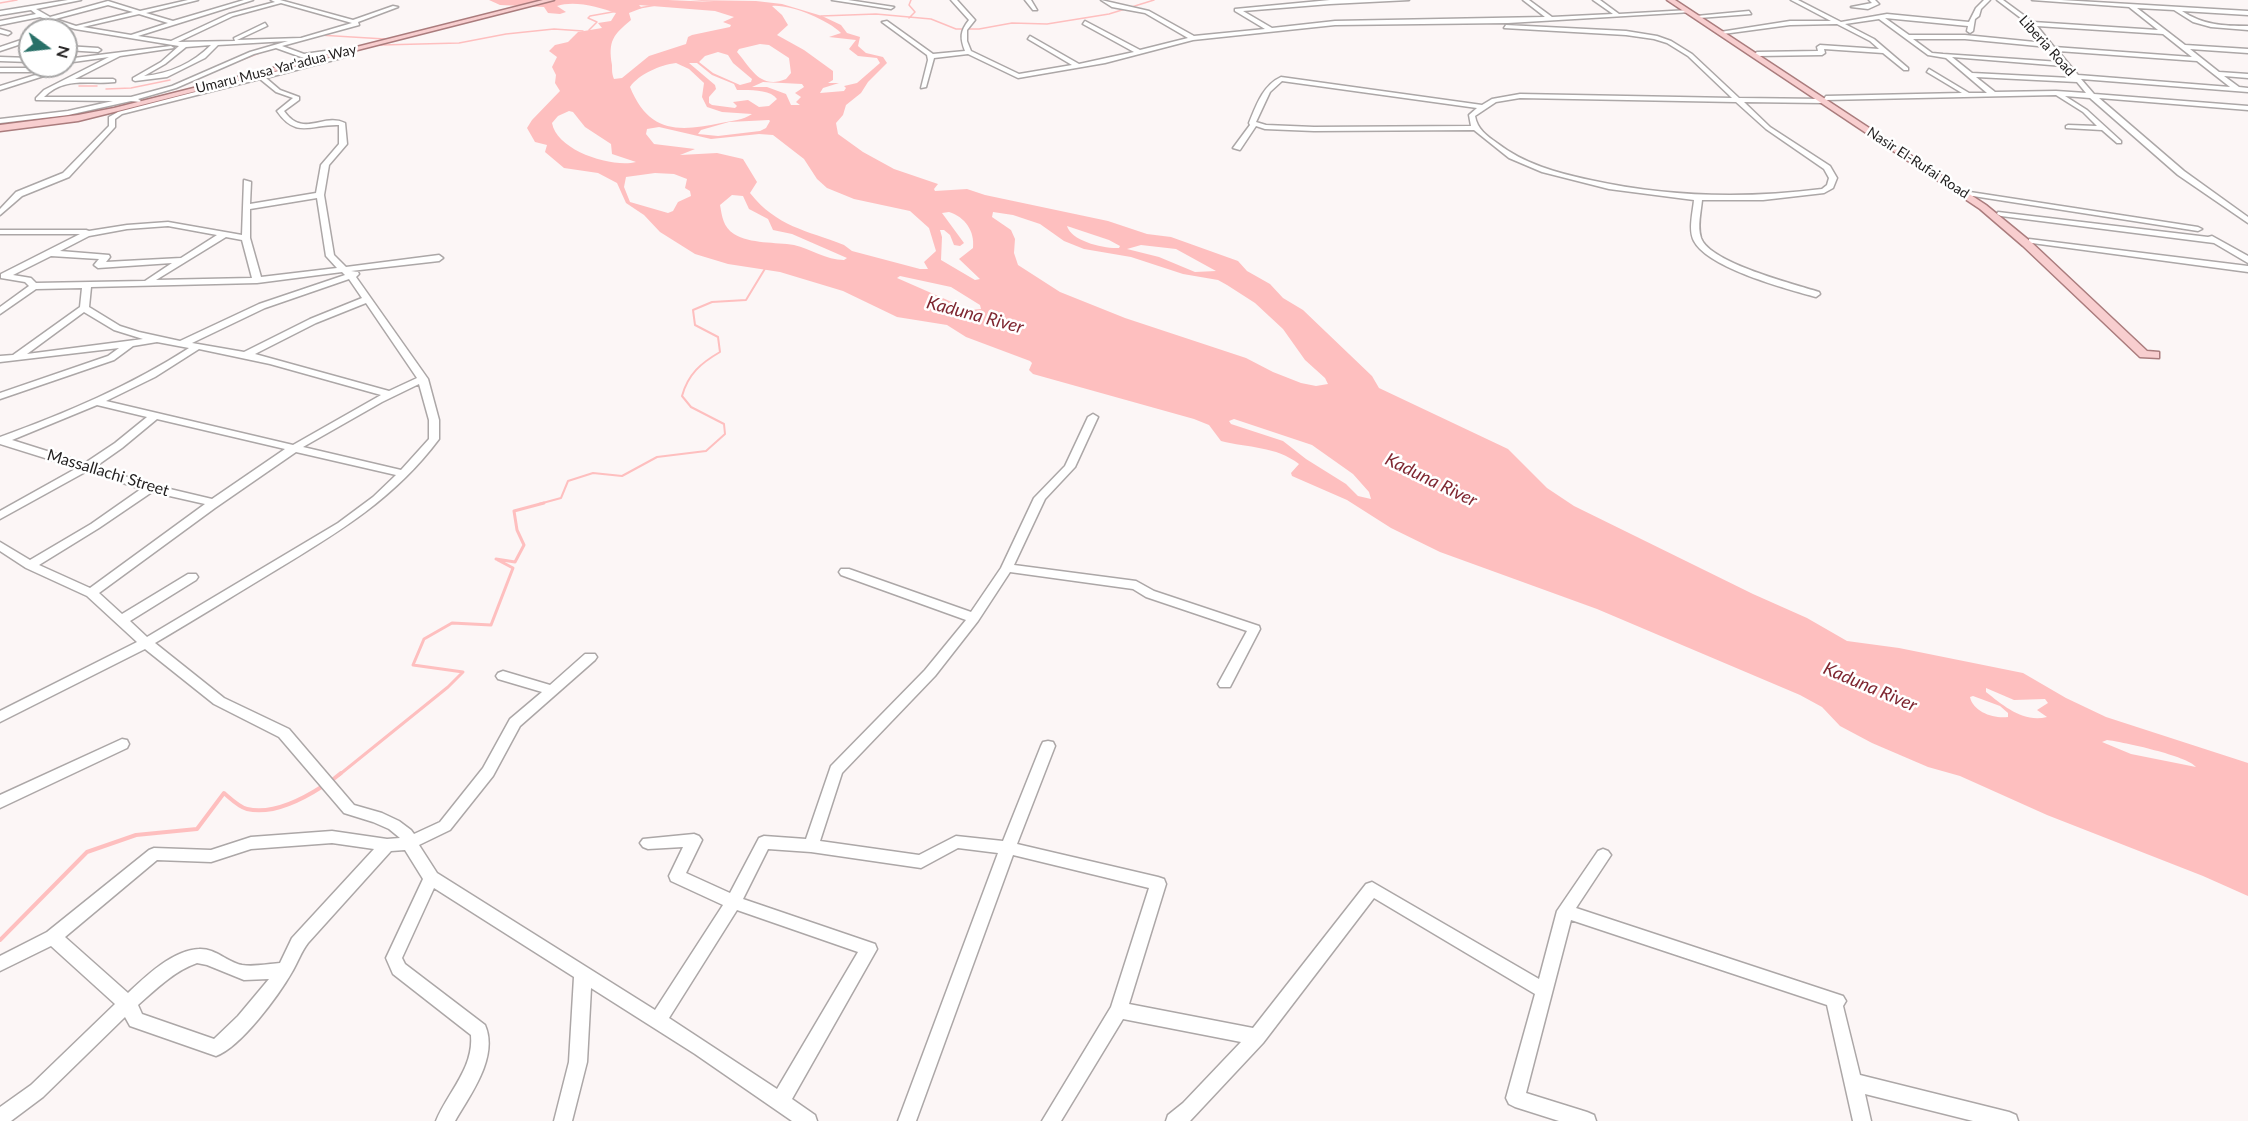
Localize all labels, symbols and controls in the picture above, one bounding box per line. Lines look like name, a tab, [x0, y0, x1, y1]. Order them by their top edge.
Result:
street label: Liberia Road	[2015, 12, 2079, 80]
north arrow	[18, 18, 78, 78]
street label: Umaru Musa Yar'adua Way	[194, 41, 358, 97]
text: N	[53, 44, 75, 61]
street label: Nasir El-Rufai Road	[1864, 124, 1972, 202]
water label: Kaduna River	[924, 292, 1026, 338]
street label: Massallachi Street	[45, 445, 171, 501]
water label: Kaduna River	[1382, 448, 1480, 512]
water label: Kaduna River	[1820, 658, 1920, 716]

